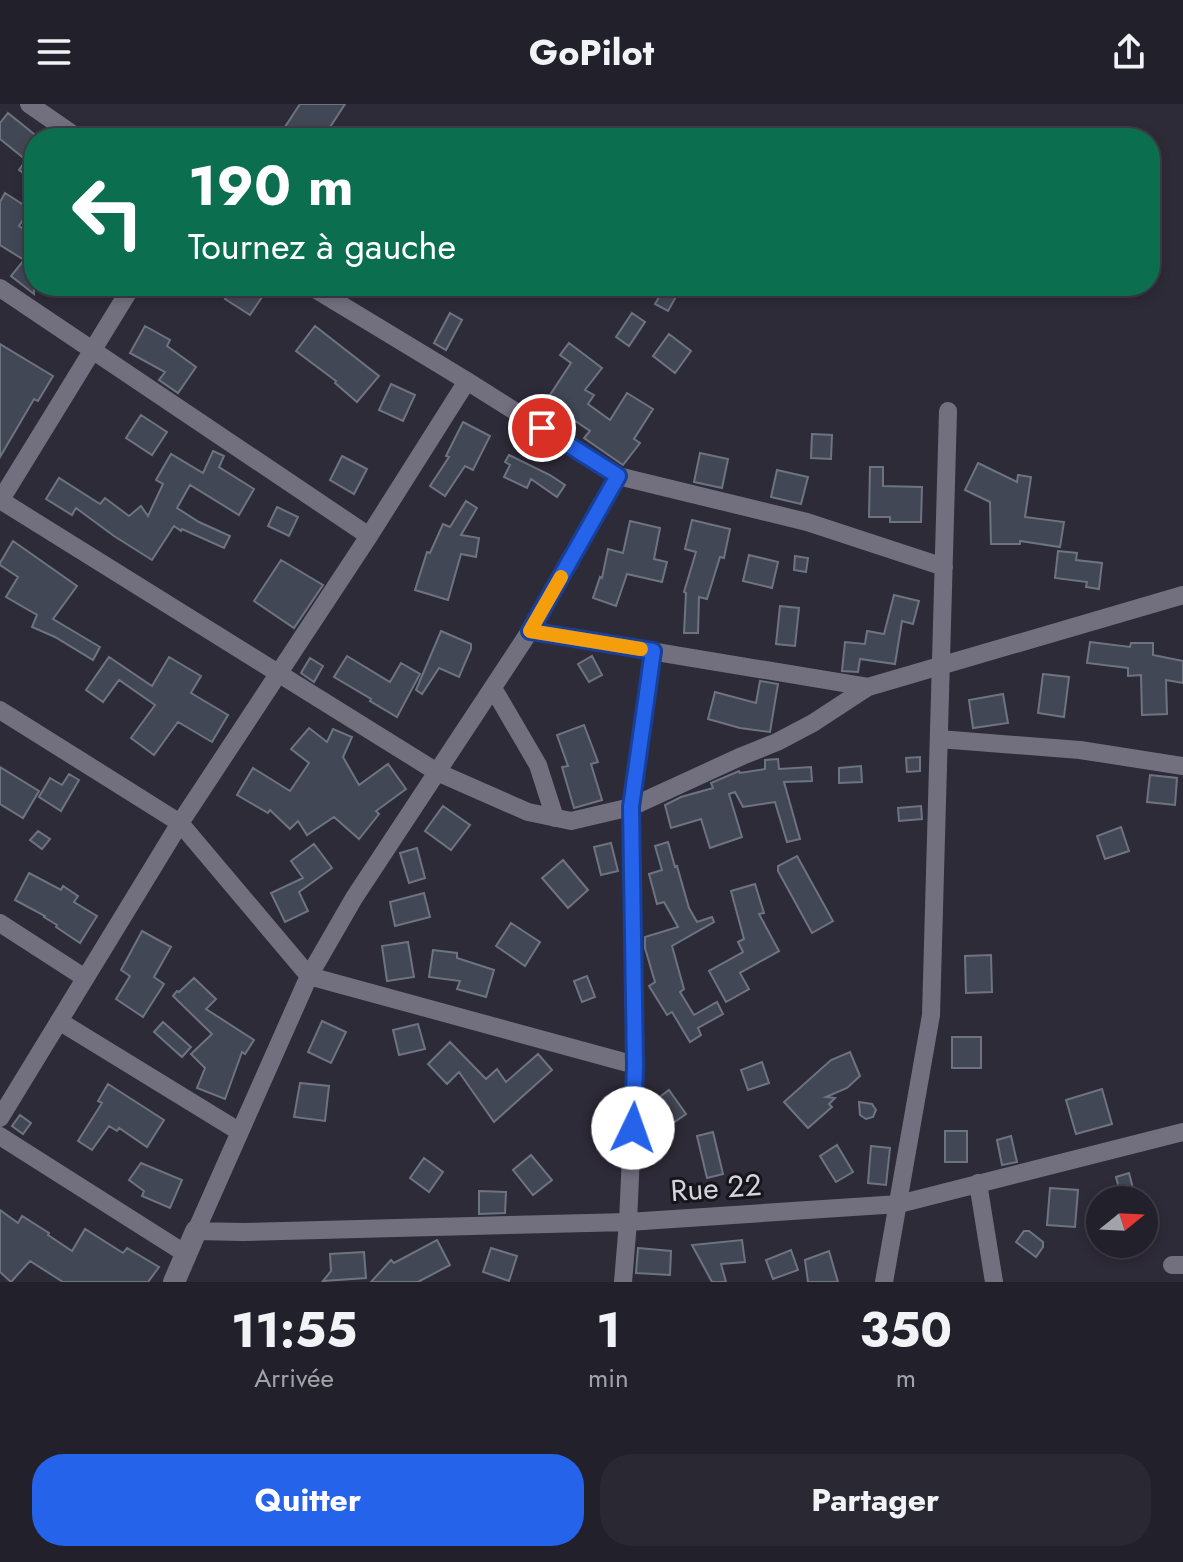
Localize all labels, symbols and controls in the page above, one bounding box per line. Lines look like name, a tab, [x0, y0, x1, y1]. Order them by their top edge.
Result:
text: GoPilot	[529, 26, 654, 78]
icon: menu	[32, 30, 76, 74]
icon: share	[1107, 30, 1151, 74]
text: 190 m	[188, 145, 354, 226]
icon: left	[56, 160, 160, 264]
text: Tournez à gauche	[188, 220, 456, 272]
pin	[508, 394, 576, 462]
icon: arrive	[520, 406, 564, 450]
position arrow	[591, 1086, 675, 1170]
street label: Rue 22	[669, 1163, 763, 1212]
north arrow	[1086, 1186, 1158, 1258]
map controls	[1086, 1186, 1158, 1258]
text: 11:55	[231, 1296, 357, 1365]
text: 1	[596, 1296, 621, 1365]
text: 350	[860, 1296, 952, 1365]
text: Arrivée	[254, 1359, 334, 1397]
text: min	[588, 1359, 629, 1397]
text: m	[896, 1359, 916, 1397]
button: Quitter	[32, 1454, 584, 1546]
button: Partager	[600, 1454, 1151, 1546]

